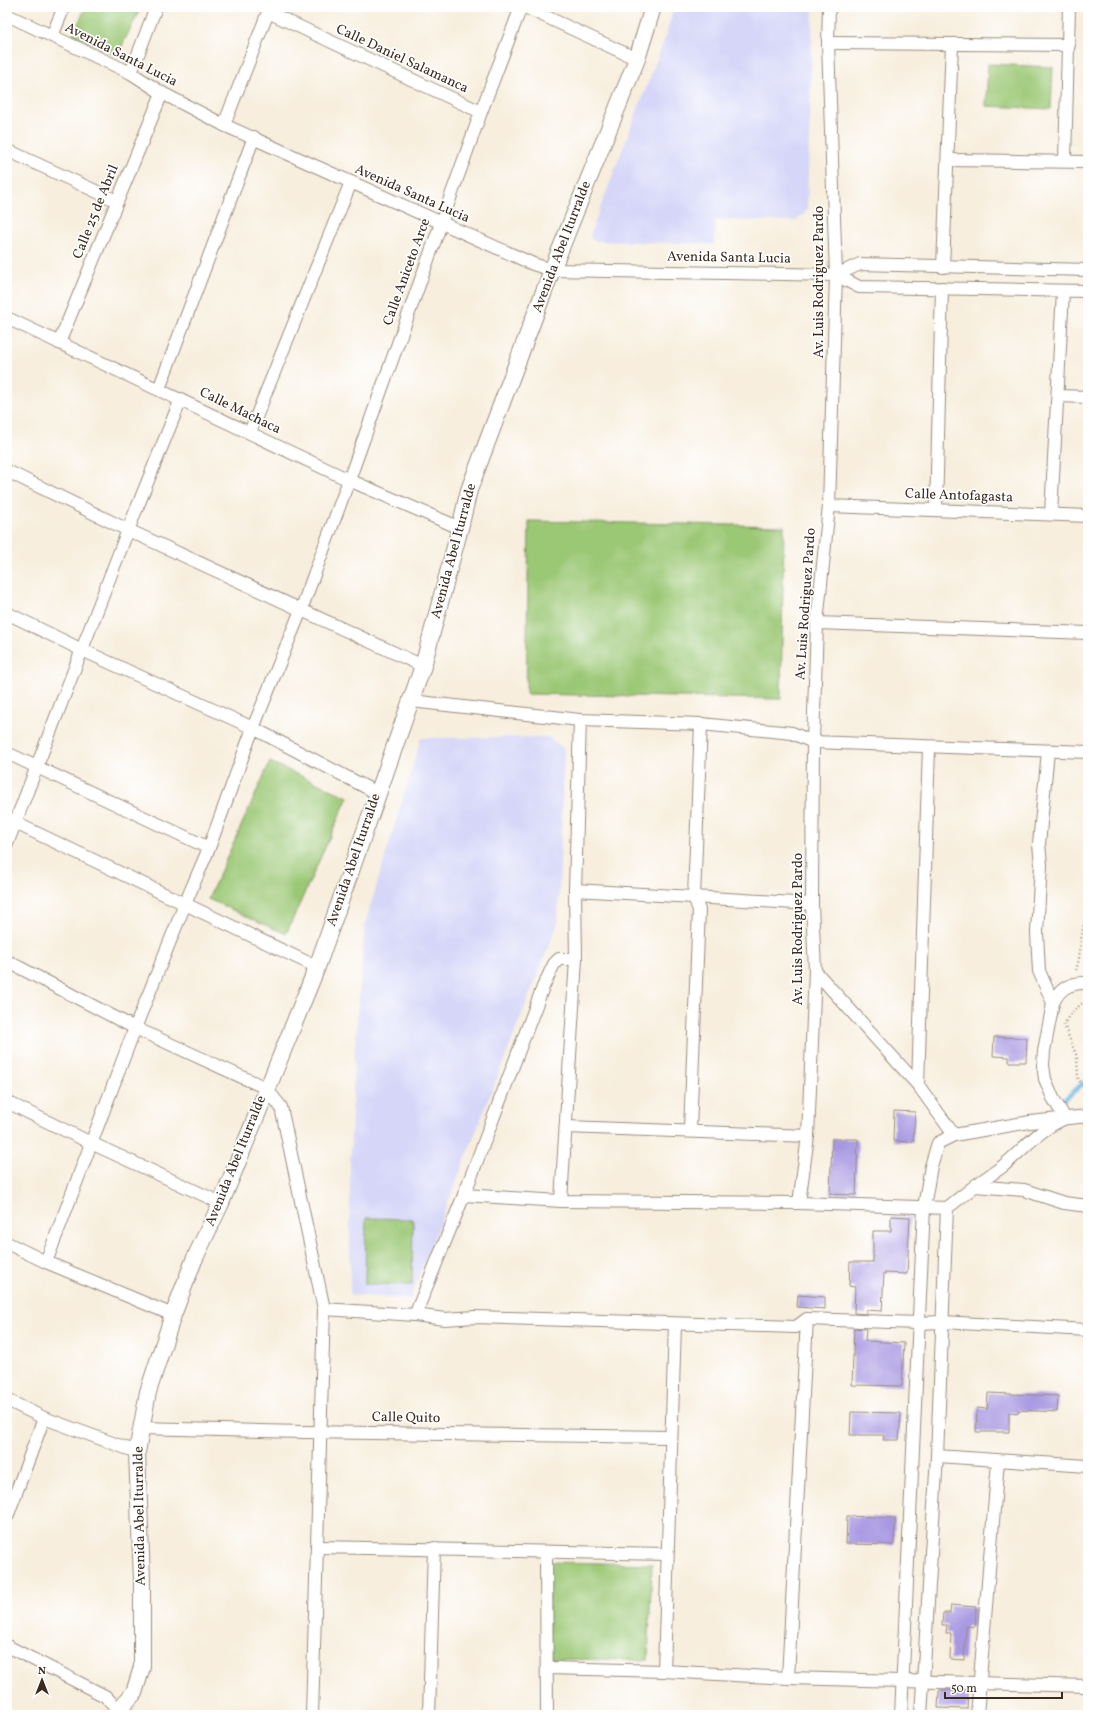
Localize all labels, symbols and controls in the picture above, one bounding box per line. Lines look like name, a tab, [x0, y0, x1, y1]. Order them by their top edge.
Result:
street label: Avenida Santa Lucia	[61, 18, 181, 92]
street label: Calle Daniel Salamanca	[333, 20, 471, 98]
street label: Avenida Santa Lucia	[351, 160, 473, 228]
street label: Calle 25 de Abril	[68, 162, 124, 262]
street label: Avenida Abel Iturralde	[528, 178, 596, 316]
street label: Av. Luis Rodriguez Pardo	[810, 206, 829, 358]
street label: Calle Aniceto Arce	[379, 215, 435, 328]
street label: Avenida Santa Lucia	[667, 247, 791, 269]
street label: Calle Machaca	[196, 383, 284, 439]
street label: Avenida Abel Iturralde	[427, 481, 481, 621]
street label: Calle Antofagasta	[905, 485, 1013, 507]
street label: Av. Luis Rodriguez Pardo	[791, 527, 821, 681]
street label: Avenida Abel Iturralde	[322, 791, 386, 929]
street label: Av. Luis Rodriguez Pardo	[789, 853, 808, 1005]
street label: Avenida Abel Iturralde	[201, 1092, 271, 1229]
street label: Calle Quito	[372, 1408, 440, 1428]
street label: Avenida Abel Iturralde	[129, 1446, 151, 1586]
north arrow	[22, 1660, 62, 1700]
text: N	[38, 1664, 46, 1679]
scale bar	[945, 1674, 1062, 1700]
text: 50 m	[951, 1681, 977, 1697]

